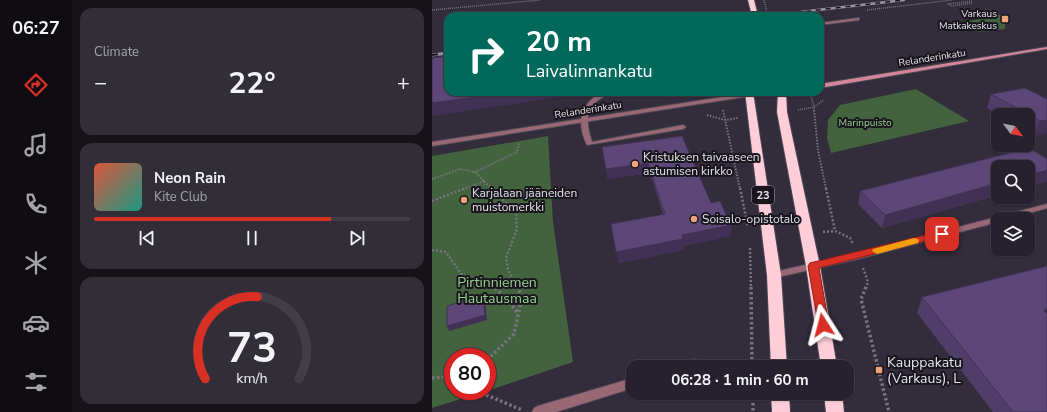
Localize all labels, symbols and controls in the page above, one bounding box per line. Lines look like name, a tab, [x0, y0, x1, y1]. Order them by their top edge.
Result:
place label: Varkaus Matkakeskus	[939, 7, 997, 33]
marker: Varkaus Matkakeskus	[1000, 14, 1010, 24]
text: 06:27	[12, 16, 60, 40]
text: 20 m	[526, 23, 592, 61]
icon: right	[460, 28, 512, 80]
text: Climate	[94, 43, 139, 61]
street label: Relanderinkatu	[898, 46, 967, 70]
text: Laivalinnankatu	[526, 59, 653, 83]
text: 22°	[228, 63, 276, 104]
text: −	[94, 68, 107, 98]
text: +	[397, 68, 410, 98]
icon: directions	[22, 71, 50, 99]
street label: Relanderinkatu	[554, 98, 623, 122]
north arrow	[991, 108, 1035, 152]
map controls	[991, 108, 1035, 256]
park label: Marinpuisto	[839, 116, 892, 130]
icon: music	[22, 131, 50, 159]
place label: Kristuksen taivaaseen astumisen kirkko	[643, 149, 760, 179]
marker: Kristuksen taivaaseen astumisen kirkko	[630, 159, 640, 169]
button: search	[991, 160, 1035, 204]
text: Neon Rain	[154, 168, 226, 188]
place label: Karjalaan jääneiden muistomerkki	[472, 185, 577, 215]
road number: 23	[752, 186, 774, 204]
text: Kite Club	[154, 188, 207, 206]
icon: phone	[22, 190, 50, 218]
marker: Karjalaan jääneiden muistomerkki	[459, 195, 469, 205]
place label: Soisalo-opistotalo	[702, 211, 801, 227]
button: layers	[991, 212, 1035, 256]
marker: Soisalo-opistotalo	[689, 214, 699, 224]
pin	[925, 217, 959, 251]
icon: arrive	[931, 223, 953, 245]
icon: previous	[136, 227, 158, 249]
icon: pause	[241, 227, 263, 249]
icon: next	[346, 227, 368, 249]
icon: climate	[22, 249, 50, 277]
park label: Pirtinniemen Hautausmaa	[457, 273, 537, 308]
position arrow	[802, 304, 844, 346]
icon: car	[22, 309, 50, 337]
text: 73	[227, 319, 277, 376]
speed limit sign: 80	[444, 348, 496, 400]
place label: Kauppakatu (Varkaus), L	[887, 353, 962, 388]
marker: Kauppakatu (Varkaus), L	[874, 365, 884, 375]
icon: filters	[22, 368, 50, 396]
text: km/h	[236, 368, 268, 387]
text: 06:28 · 1 min · 60 m	[671, 370, 809, 390]

